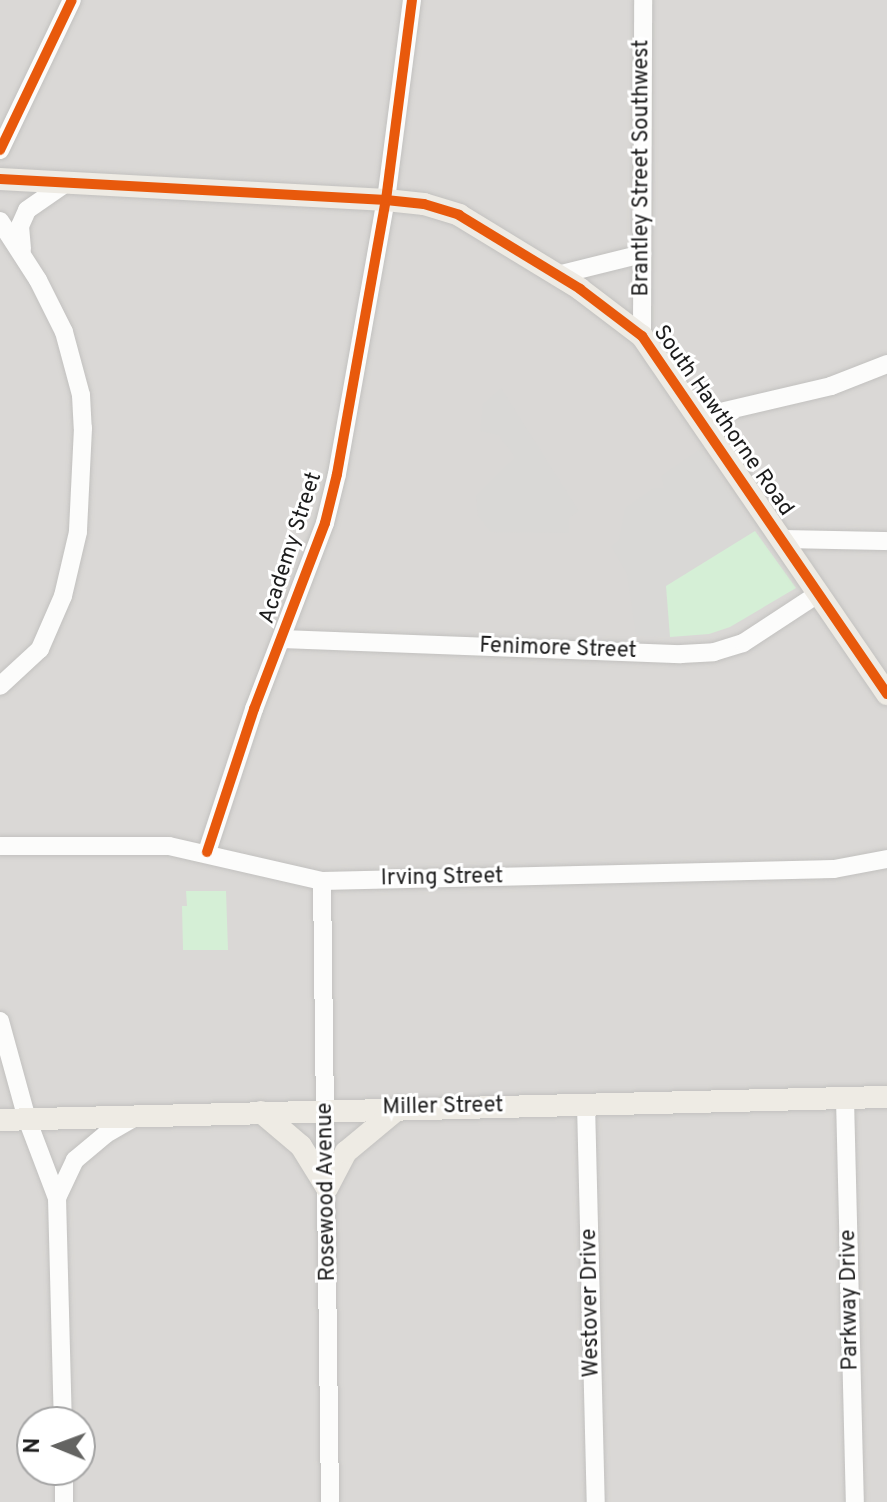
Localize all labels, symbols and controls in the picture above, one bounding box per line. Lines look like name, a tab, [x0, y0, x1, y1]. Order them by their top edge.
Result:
street label: Brantley Street Southwest	[629, 39, 655, 297]
street label: South Hawthorne Road	[647, 321, 799, 521]
street label: Academy Street	[254, 469, 328, 627]
street label: Fenimore Street	[479, 633, 637, 665]
street label: Irving Street	[380, 864, 504, 892]
street label: Miller Street	[382, 1093, 504, 1121]
street label: Rosewood Avenue	[312, 1102, 342, 1282]
street label: Westover Drive	[577, 1228, 605, 1378]
street label: Parkway Drive	[836, 1229, 864, 1371]
north arrow	[16, 1406, 96, 1486]
text: N	[20, 1437, 47, 1454]

